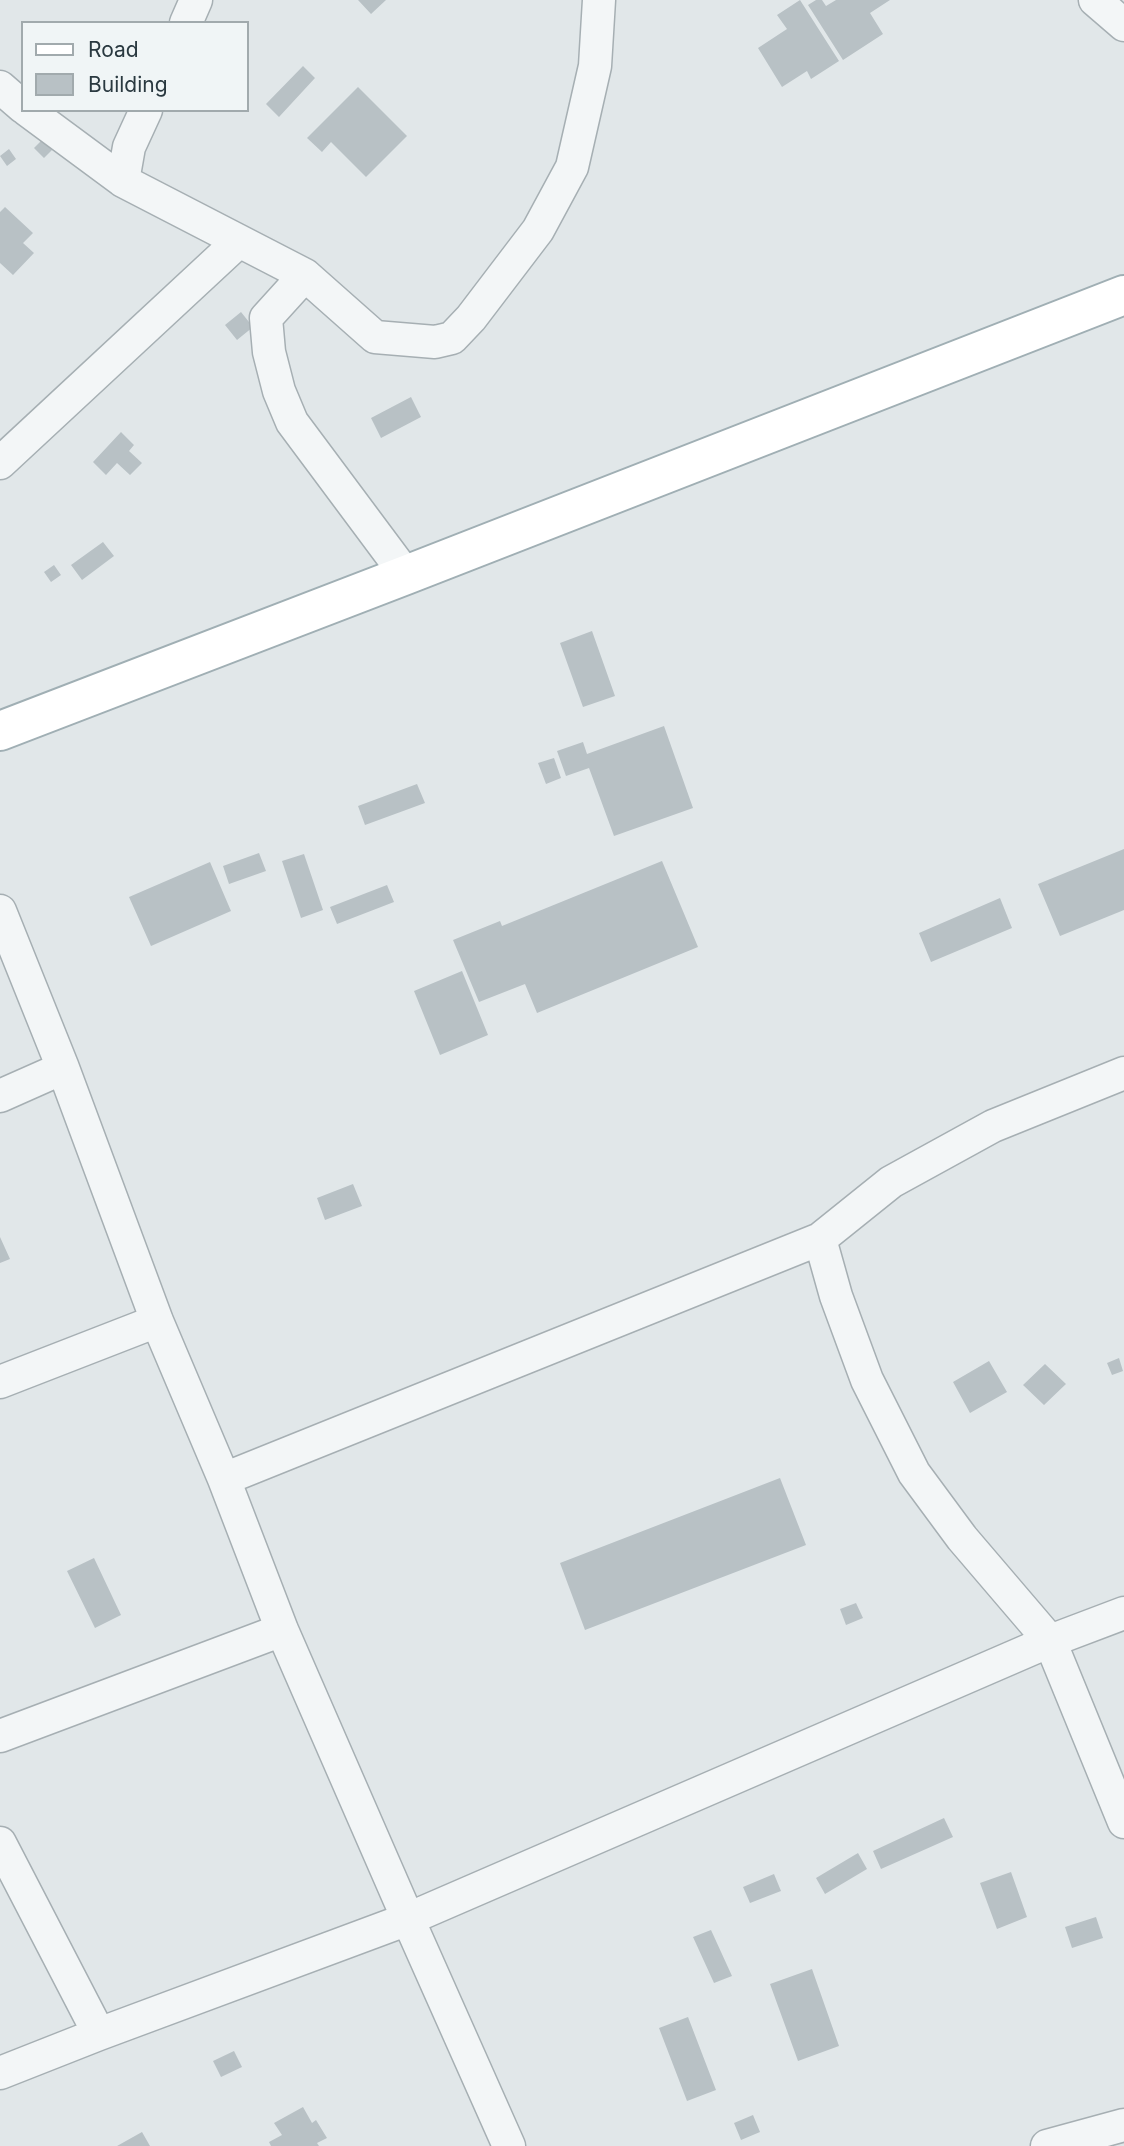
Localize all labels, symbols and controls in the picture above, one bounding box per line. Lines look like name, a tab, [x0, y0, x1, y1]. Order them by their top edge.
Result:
legend	[21, 21, 248, 112]
text: Road	[88, 37, 139, 62]
text: Building	[88, 72, 168, 97]

